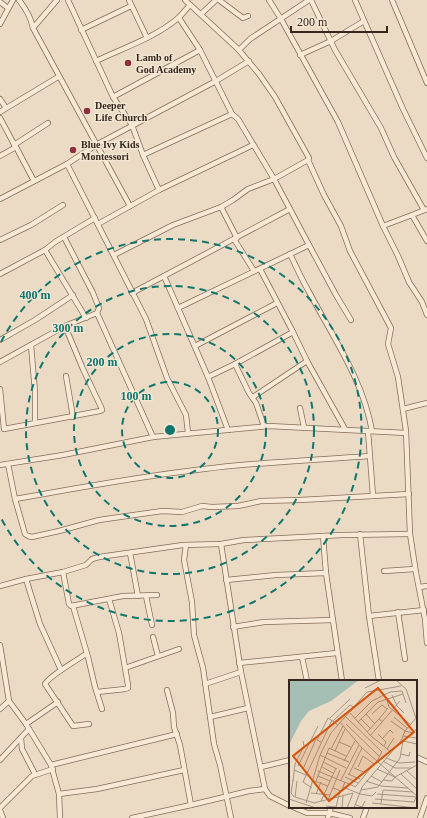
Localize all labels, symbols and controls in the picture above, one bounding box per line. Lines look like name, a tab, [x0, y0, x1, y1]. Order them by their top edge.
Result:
scale bar	[291, 8, 387, 34]
text: 200 m	[297, 15, 328, 29]
place label: Lamb of God Academy	[136, 52, 196, 75]
marker: Lamb of God Academy	[123, 58, 133, 68]
place label: Deeper Life Church	[95, 100, 148, 123]
marker: Deeper Life Church	[82, 106, 92, 116]
place label: Blue Ivy Kids Montessori	[81, 139, 139, 162]
marker: Blue Ivy Kids Montessori	[68, 145, 78, 155]
text: 400 m	[20, 288, 51, 302]
text: 300 m	[53, 321, 84, 335]
text: 200 m	[87, 355, 118, 369]
text: 100 m	[121, 389, 152, 403]
centre of rings	[163, 423, 177, 437]
inset map	[289, 680, 417, 808]

